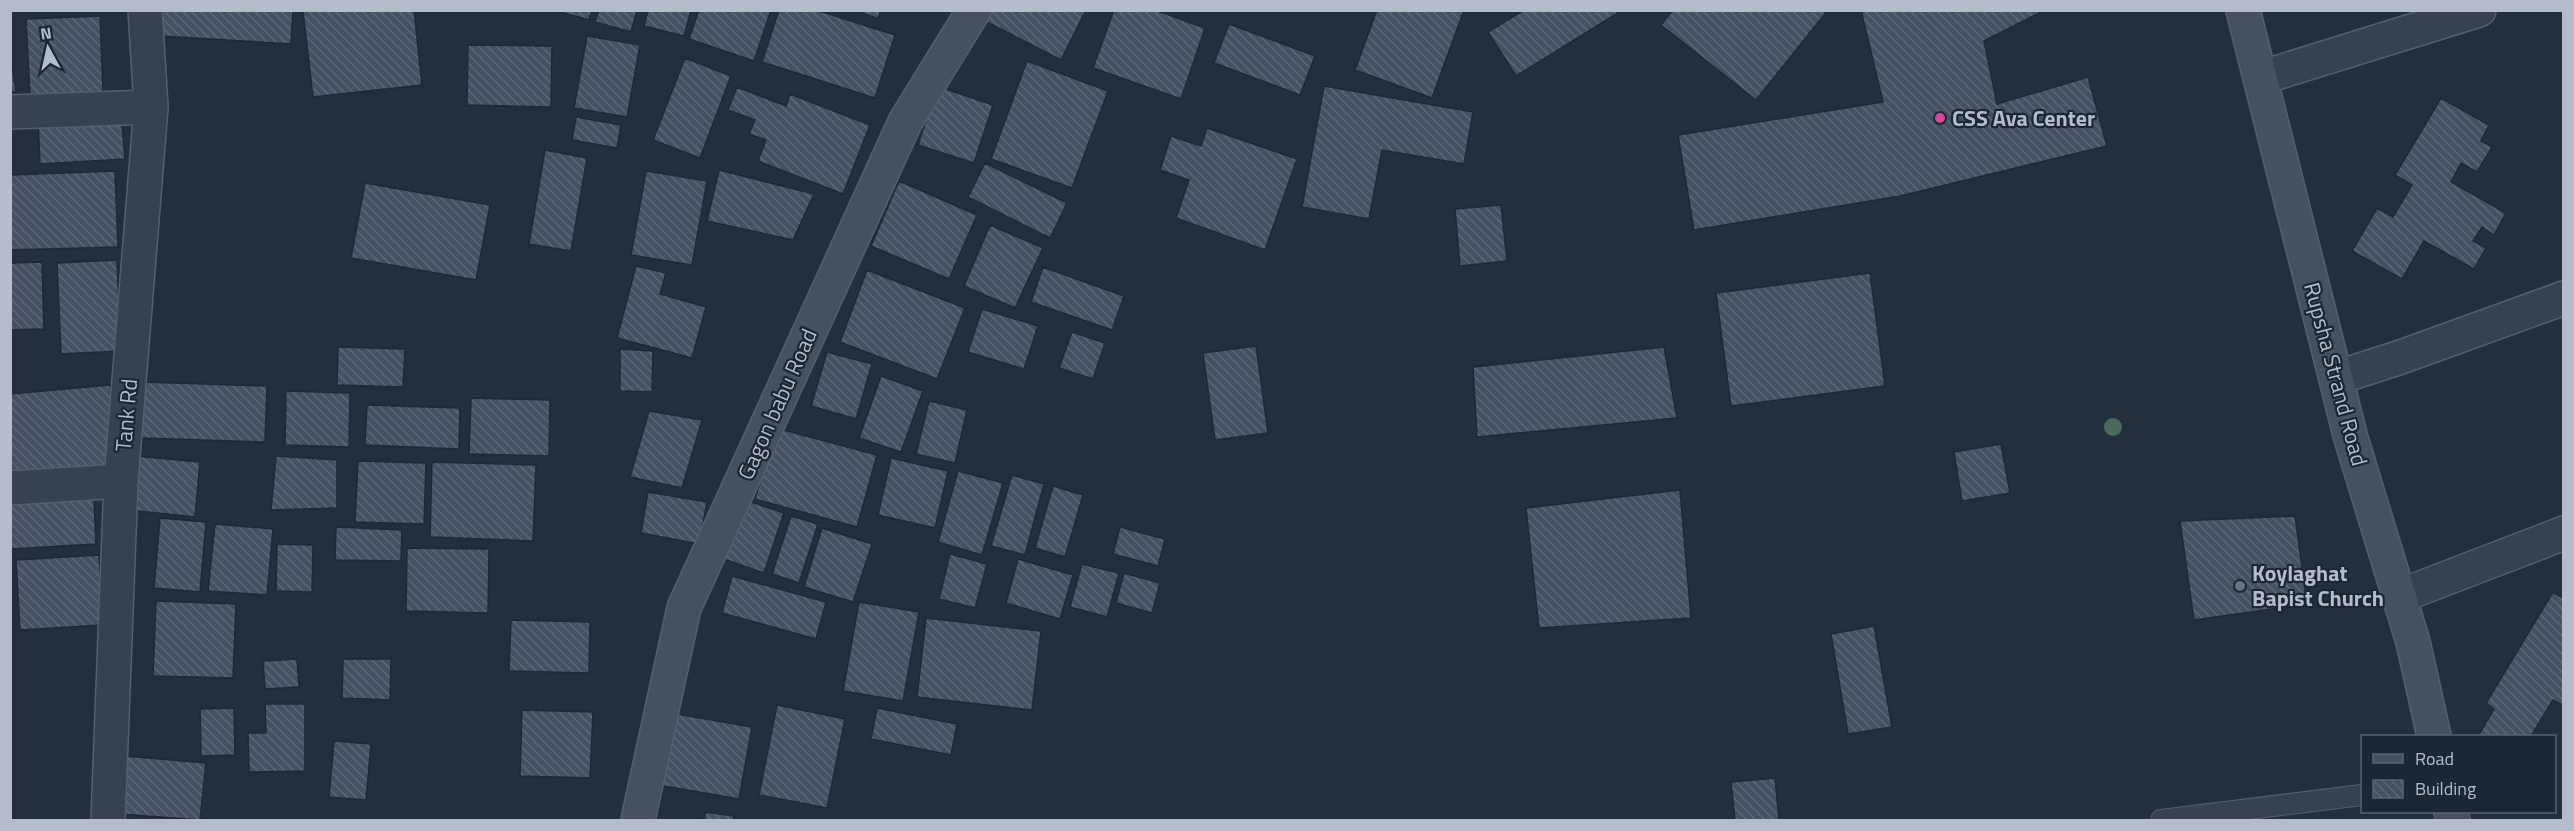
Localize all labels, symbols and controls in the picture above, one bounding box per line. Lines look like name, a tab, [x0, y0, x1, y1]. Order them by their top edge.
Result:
north arrow	[18, 18, 78, 78]
text: N	[39, 20, 53, 46]
place label: CSS Ava Center	[1952, 101, 2095, 135]
marker: CSS Ava Center	[1933, 111, 1947, 125]
street label: Rupsha Strand Road	[2295, 278, 2377, 470]
street label: Gagon babu Road	[728, 323, 826, 485]
street label: Tank Rd	[106, 377, 146, 453]
place label: Koylaghat Bapist Church	[2252, 556, 2384, 615]
marker: Koylaghat Bapist Church	[2233, 579, 2247, 593]
legend	[2361, 735, 2556, 813]
text: Road	[2415, 745, 2454, 772]
text: Building	[2415, 775, 2476, 802]

